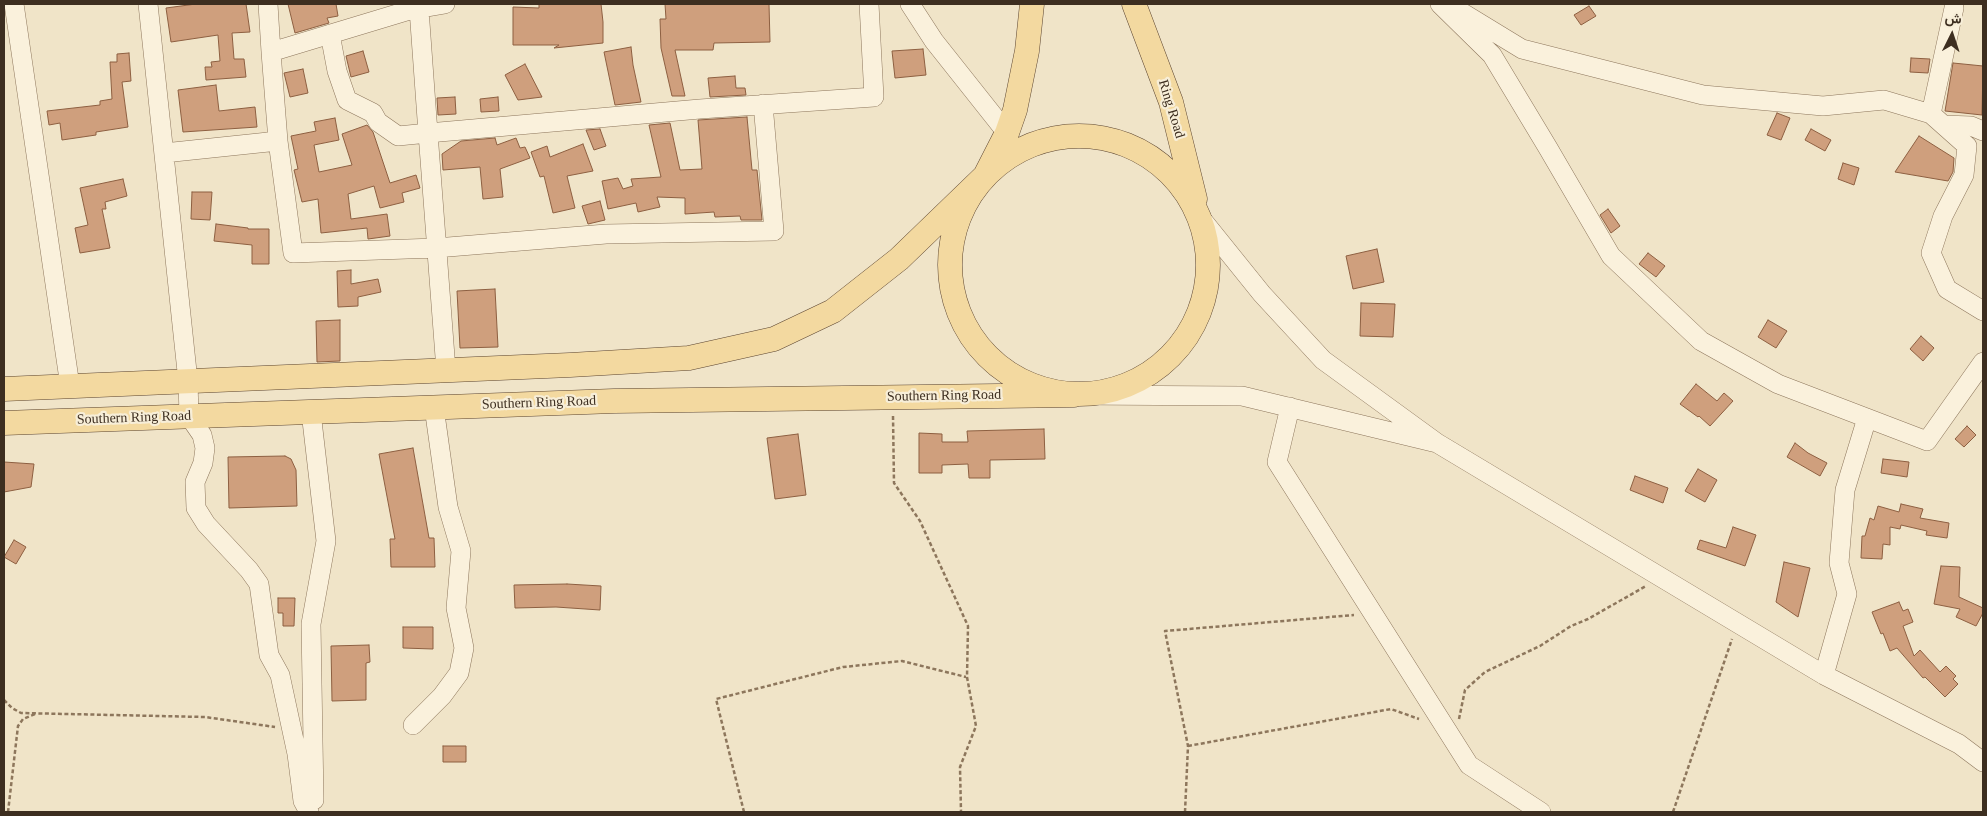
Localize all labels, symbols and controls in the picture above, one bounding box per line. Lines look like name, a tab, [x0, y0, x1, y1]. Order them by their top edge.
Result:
text: ش	[1944, 8, 1962, 32]
north arrow	[1927, 10, 1977, 60]
street label: Ring Road	[1154, 76, 1188, 142]
street label: Southern Ring Road	[882, 387, 1006, 405]
street label: Southern Ring Road	[477, 392, 601, 414]
street label: Southern Ring Road	[72, 407, 196, 429]

